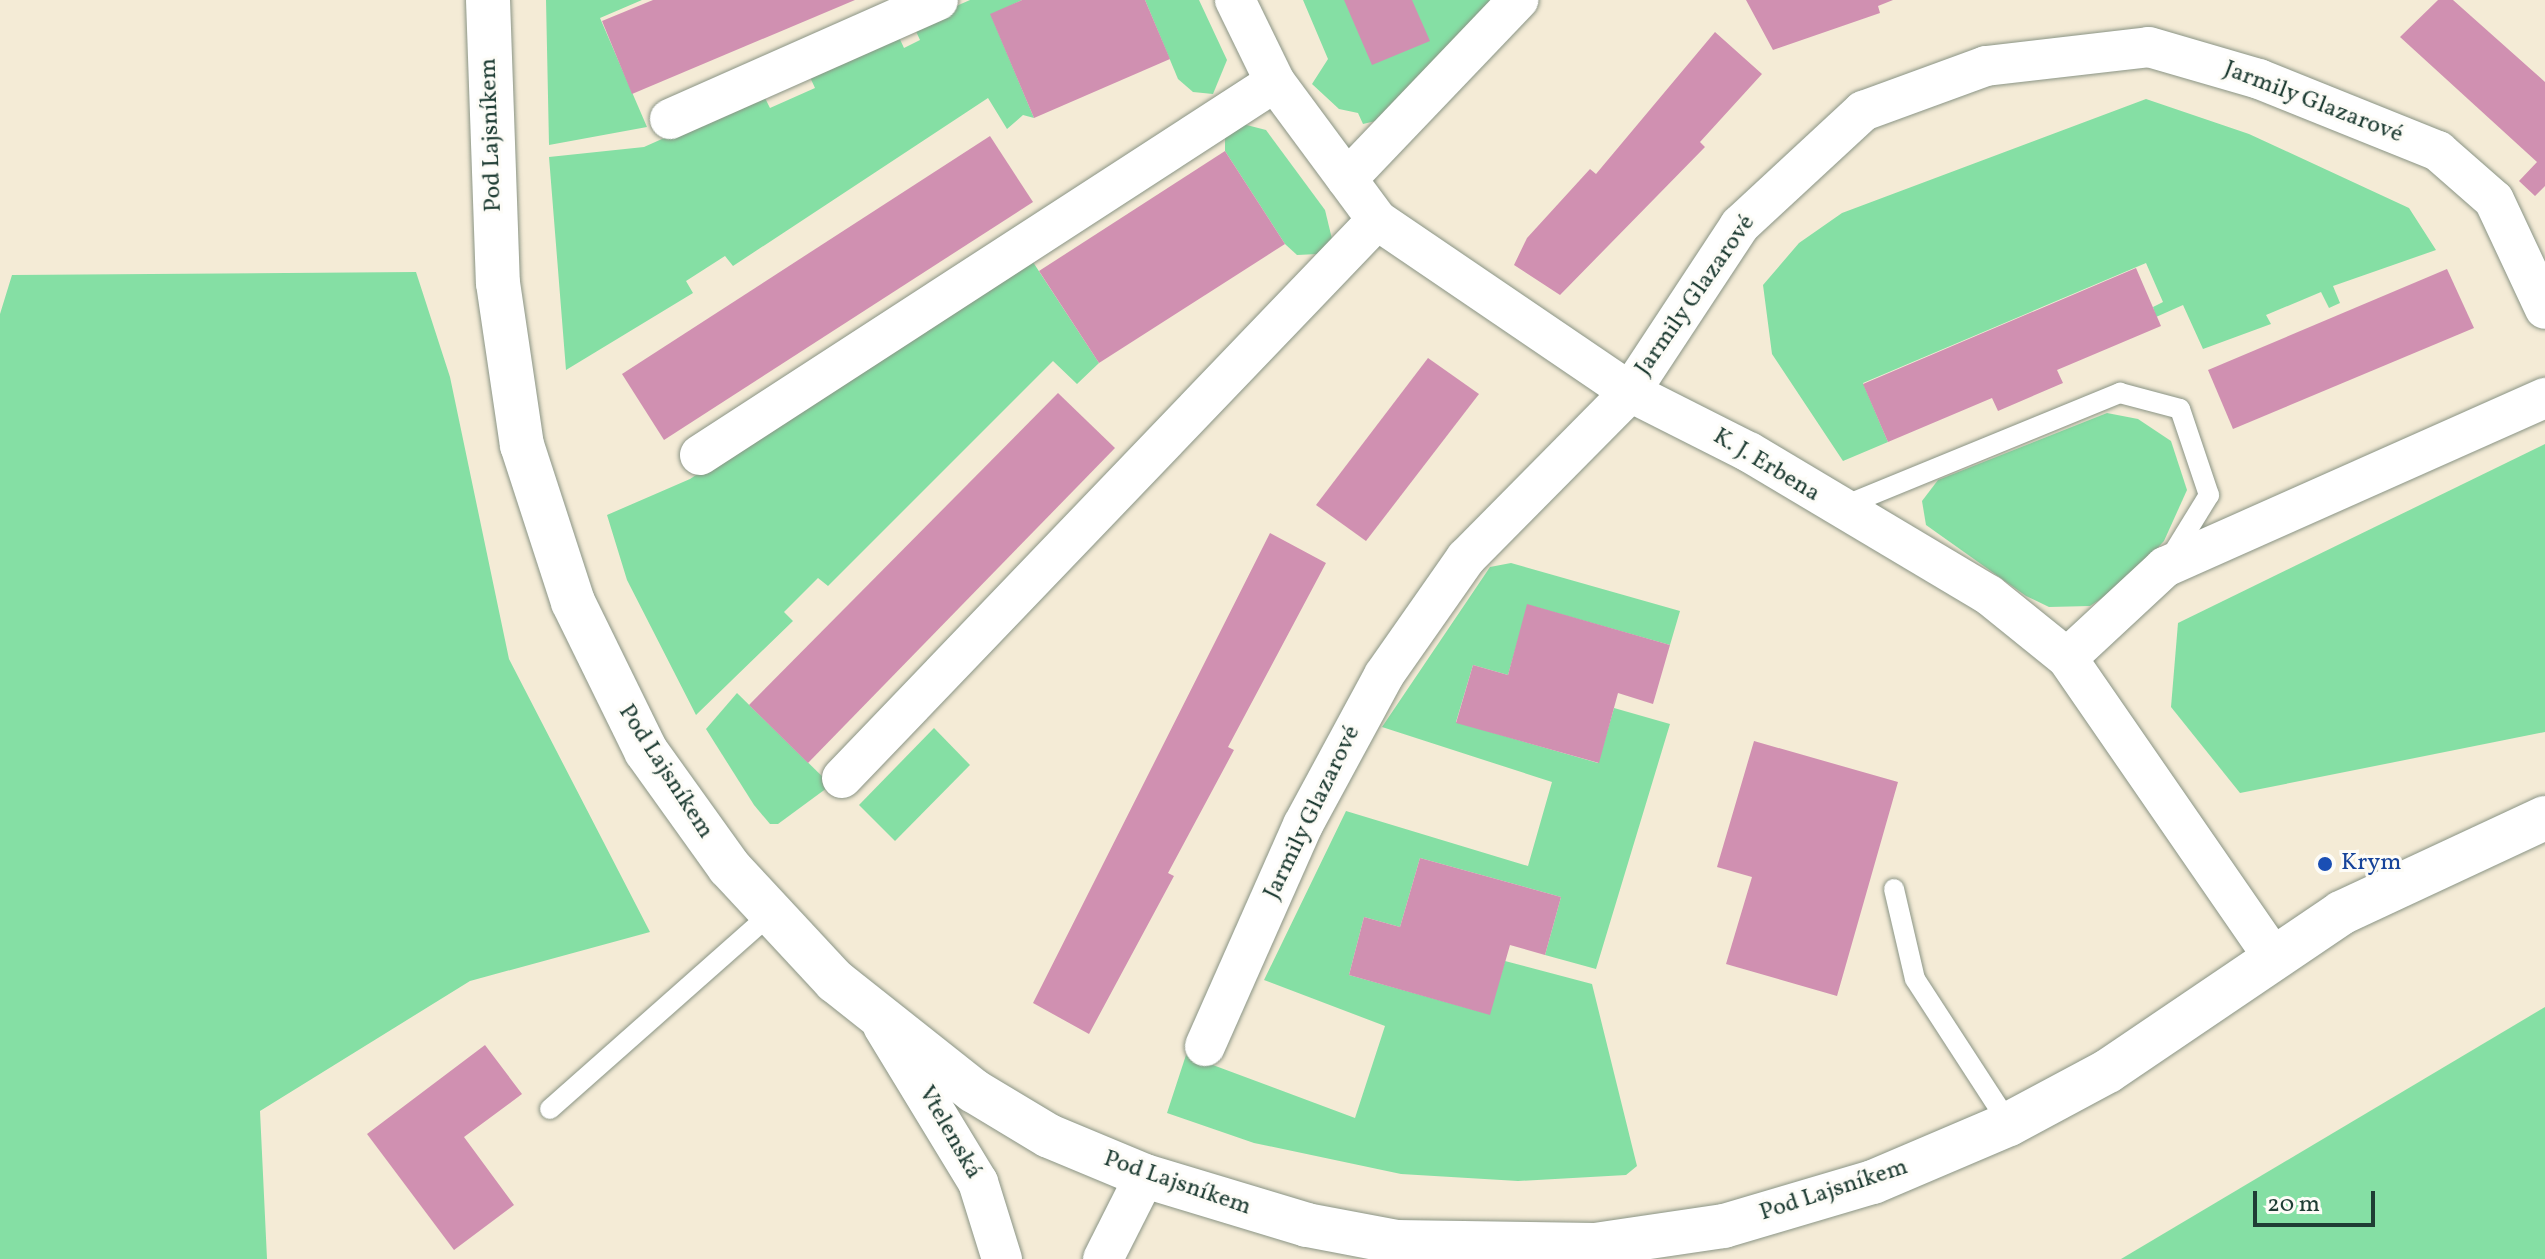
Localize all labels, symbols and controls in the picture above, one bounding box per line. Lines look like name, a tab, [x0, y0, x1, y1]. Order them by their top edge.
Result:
street label: Jarmily Glazarové	[2219, 55, 2407, 151]
street label: Pod Lajsníkem	[475, 58, 509, 212]
street label: Jarmily Glazarové	[1630, 210, 1762, 382]
street label: K. J. Erbena	[1707, 423, 1825, 509]
street label: Pod Lajsníkem	[611, 700, 719, 844]
street label: Jarmily Glazarové	[1258, 721, 1368, 905]
place label: Krym	[2341, 850, 2402, 878]
marker: Krym	[2316, 855, 2334, 873]
street label: Vtelenská	[911, 1081, 987, 1185]
street label: Pod Lajsníkem	[1100, 1145, 1254, 1223]
street label: Pod Lajsníkem	[1756, 1154, 1912, 1228]
scale bar	[2257, 1175, 2379, 1225]
text: 20 m	[2267, 1188, 2320, 1222]

